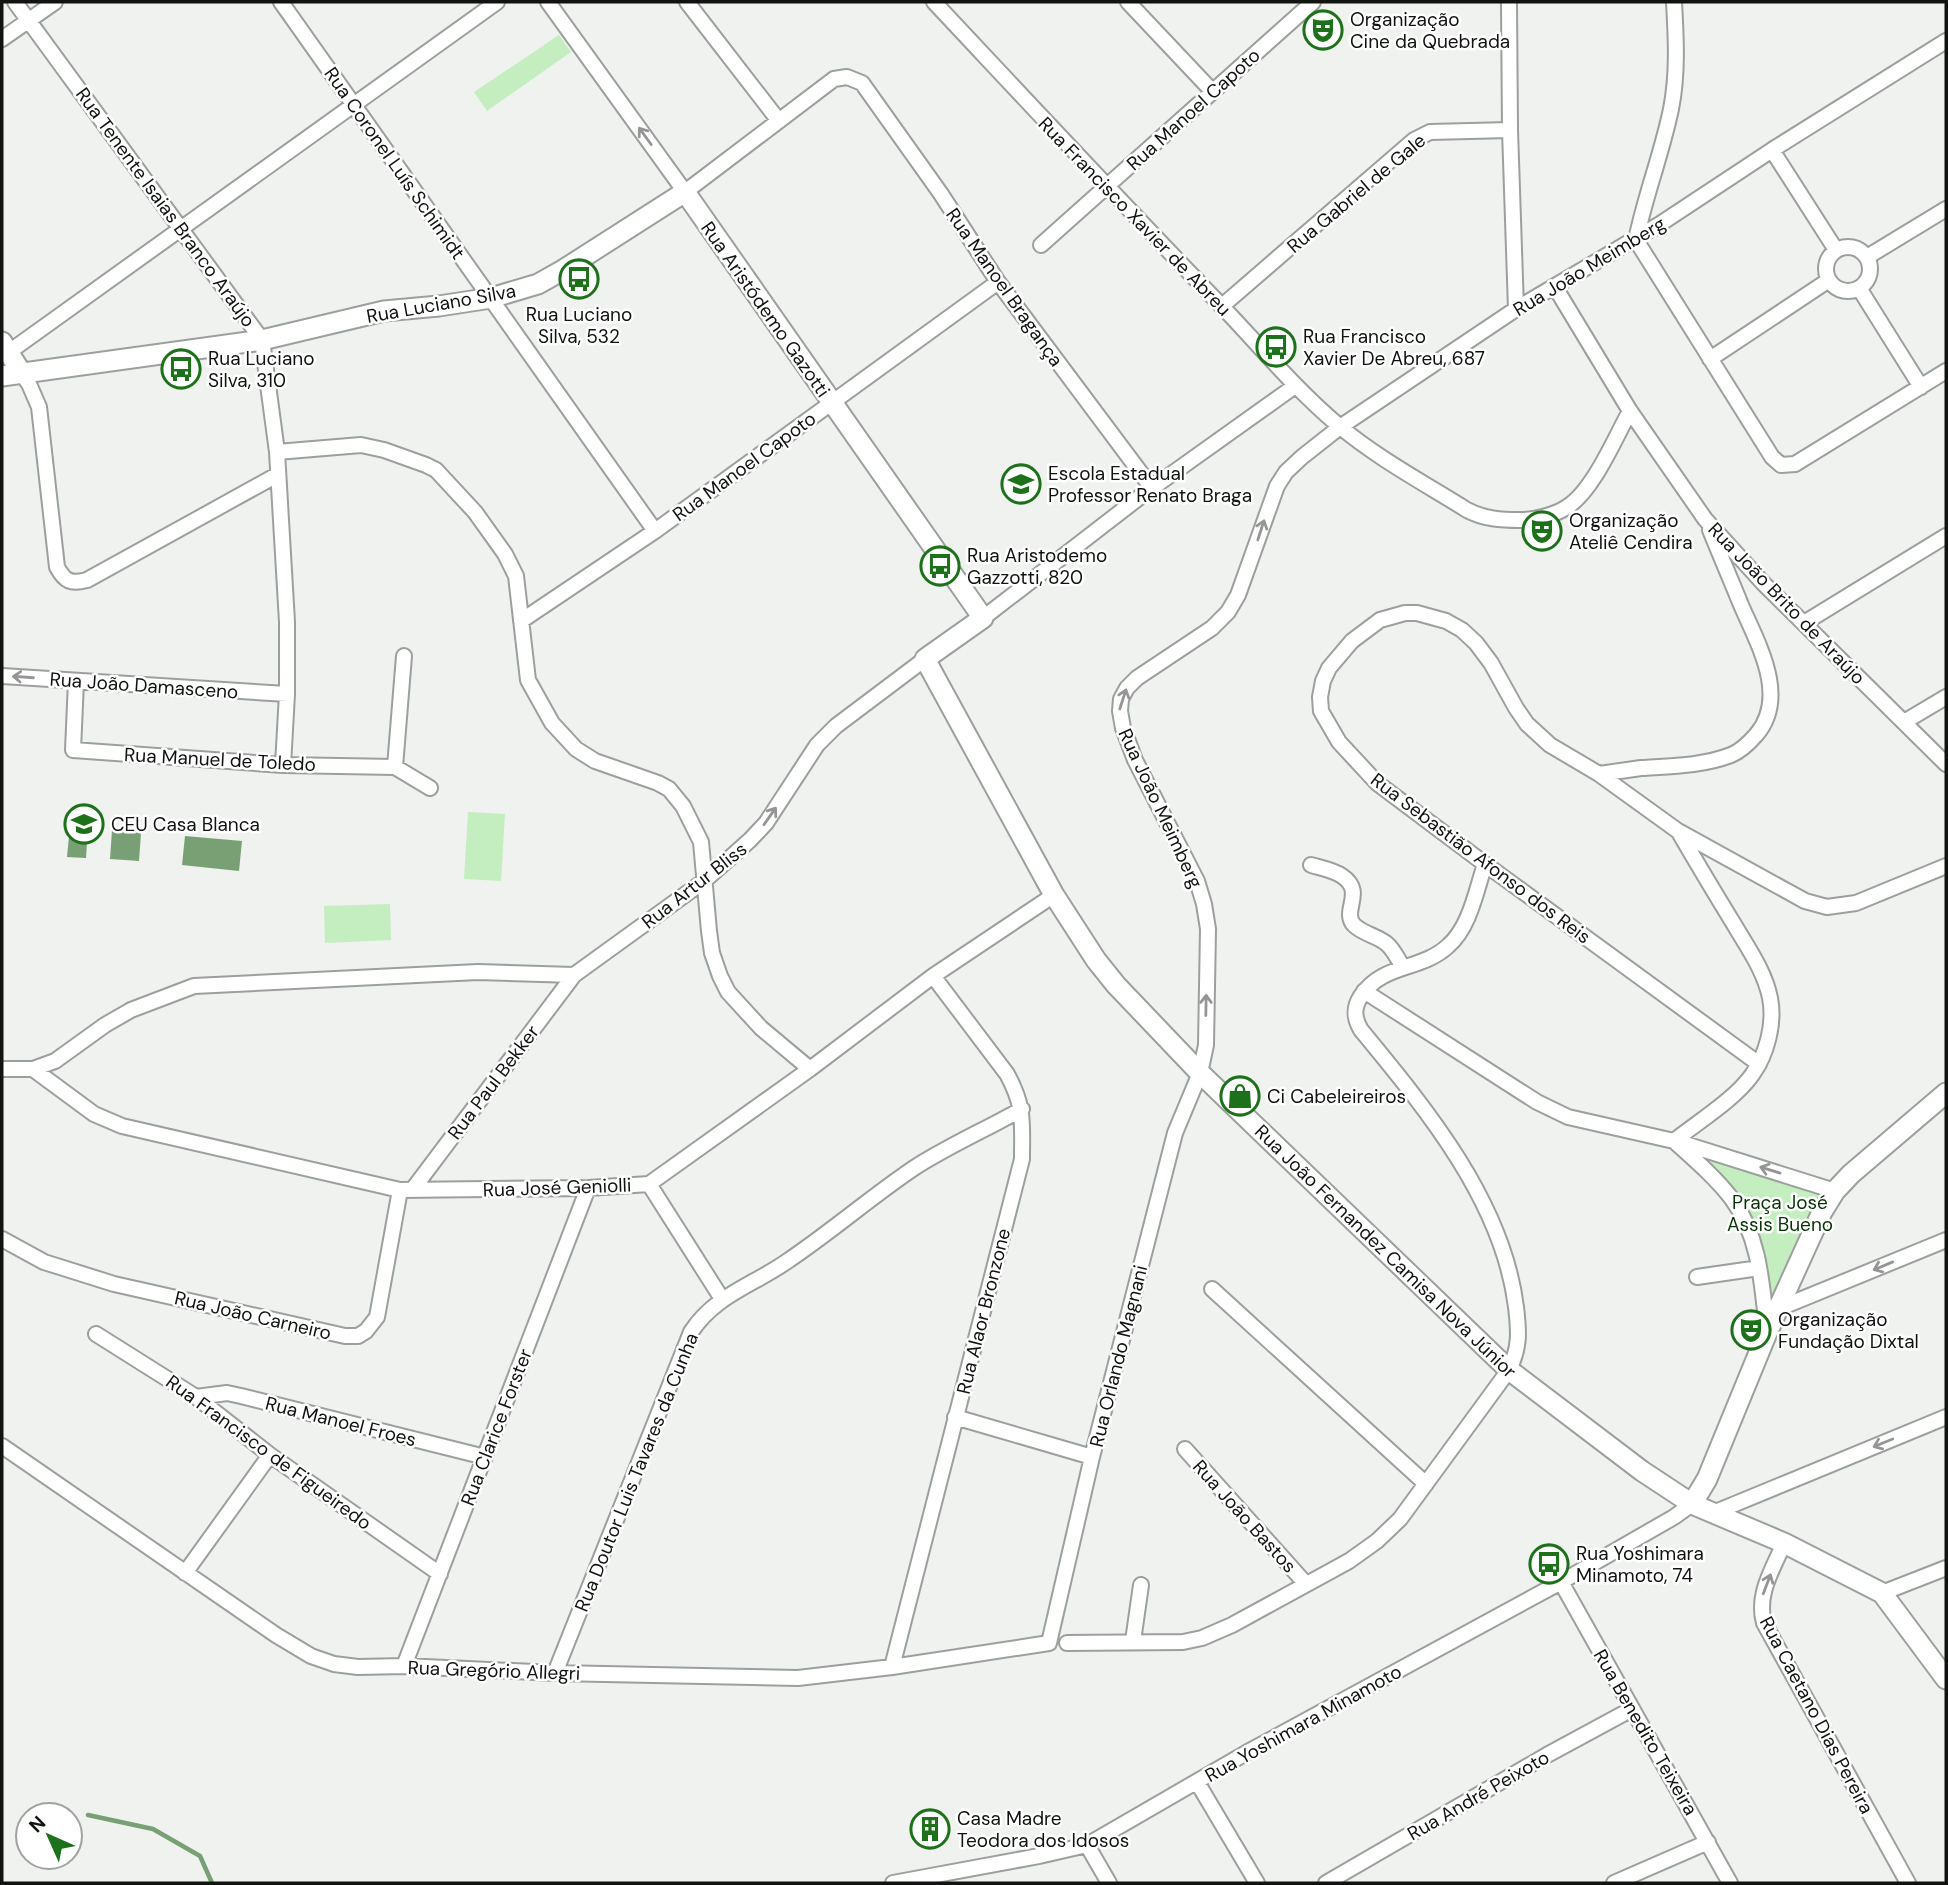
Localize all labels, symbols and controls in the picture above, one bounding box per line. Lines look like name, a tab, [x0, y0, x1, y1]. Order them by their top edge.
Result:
place label: Organização Cine da Quebrada	[1350, 7, 1510, 54]
theatre icon: Organização Cine da Quebrada	[1302, 9, 1344, 51]
street label: Rua Manoel Capoto	[1121, 43, 1265, 176]
street label: Rua Coronel Luís Schimidt	[319, 62, 471, 264]
street label: Rua Tenente Isaias Branco Araújo	[70, 82, 261, 332]
street label: Rua Francisco Xavier de Abreu	[1033, 112, 1236, 321]
one-way arrow	[638, 127, 652, 146]
street label: Rua Gabriel de Gale	[1282, 128, 1431, 259]
street label: Rua Manoel Bragança	[940, 203, 1069, 371]
street label: Rua João Meimberg	[1509, 211, 1670, 322]
street label: Rua Aristódemo Gazotti	[695, 216, 836, 402]
bus stop icon: Rua Luciano Silva, 532	[558, 258, 600, 300]
street label: Rua Luciano Silva	[364, 278, 518, 329]
place label: Rua Luciano Silva, 532	[526, 302, 632, 349]
place label: Rua Francisco Xavier De Abreu, 687	[1303, 324, 1485, 371]
bus stop icon: Rua Francisco Xavier De Abreu, 687	[1255, 326, 1297, 368]
place label: Rua Luciano Silva, 310	[208, 346, 314, 393]
bus stop icon: Rua Luciano Silva, 310	[160, 348, 202, 390]
street label: Rua Manoel Capoto	[668, 406, 821, 527]
place label: Escola Estadual Professor Renato Braga	[1048, 461, 1252, 508]
school or university icon: Escola Estadual Professor Renato Braga	[1000, 463, 1042, 505]
place label: Organização Ateliê Cendira	[1569, 508, 1693, 555]
theatre icon: Organização Ateliê Cendira	[1521, 510, 1563, 552]
street label: Rua João Brito de Araújo	[1703, 517, 1871, 690]
one-way arrow	[1255, 519, 1268, 541]
place label: Rua Aristodemo Gazzotti, 820	[967, 543, 1107, 590]
bus stop icon: Rua Aristodemo Gazzotti, 820	[919, 545, 961, 587]
street label: Rua João Damasceno	[49, 666, 239, 705]
one-way arrow	[12, 671, 35, 684]
one-way arrow	[1118, 689, 1131, 711]
street label: Rua João Meimberg	[1113, 724, 1209, 892]
street label: Rua Manuel de Toledo	[123, 742, 316, 777]
street label: Rua Sebastião Afonso dos Reis	[1366, 767, 1596, 949]
school or university icon: CEU Casa Blanca	[63, 803, 105, 845]
one-way arrow	[763, 807, 777, 826]
place label: CEU Casa Blanca	[111, 812, 260, 837]
street label: Rua Artur Bliss	[637, 836, 752, 934]
one-way arrow	[1200, 994, 1213, 1017]
street label: Rua Paul Bekker	[442, 1020, 545, 1145]
shop icon: Ci Cabeleireiros	[1219, 1075, 1261, 1117]
place label: Ci Cabeleireiros	[1267, 1084, 1406, 1109]
street label: Rua João Fernandez Camisa Nova Júnior	[1249, 1119, 1522, 1384]
one-way arrow	[1759, 1163, 1781, 1176]
street label: Rua José Geniolli	[482, 1172, 632, 1203]
park label: Praça José Assis Bueno	[1727, 1190, 1833, 1237]
street label: Rua Alaor Bronzone	[951, 1226, 1016, 1397]
one-way arrow	[1873, 1261, 1895, 1274]
street label: Rua Orlando Magnani	[1084, 1263, 1153, 1450]
street label: Rua João Carneiro	[172, 1285, 334, 1346]
place label: Organização Fundação Dixtal	[1778, 1307, 1919, 1354]
theatre icon: Organização Fundação Dixtal	[1730, 1309, 1772, 1351]
street label: Rua Doutor Luis Tavares da Cunha	[569, 1329, 704, 1615]
street label: Rua Clarice Forster	[455, 1345, 538, 1509]
street label: Rua Francisco de Figueiredo	[161, 1369, 376, 1535]
street label: Rua Manoel Froes	[263, 1391, 419, 1452]
one-way arrow	[1873, 1437, 1894, 1450]
street label: Rua João Bastos	[1187, 1454, 1302, 1578]
place label: Rua Yoshimara Minamoto, 74	[1576, 1541, 1704, 1588]
bus stop icon: Rua Yoshimara Minamoto, 74	[1528, 1543, 1570, 1585]
one-way arrow	[1761, 1574, 1774, 1595]
street label: Rua Caetano Dias Pereira	[1754, 1612, 1879, 1818]
street label: Rua Benedito Teixeira	[1588, 1645, 1703, 1820]
street label: Rua Gregório Allegri	[407, 1655, 581, 1686]
street label: Rua Yoshimara Minamoto	[1201, 1659, 1406, 1788]
street label: Rua André Peixoto	[1403, 1745, 1554, 1846]
north arrow	[14, 1801, 84, 1871]
place label: Casa Madre Teodora dos Idosos	[957, 1806, 1129, 1853]
building icon: Casa Madre Teodora dos Idosos	[909, 1808, 951, 1850]
text: N	[24, 1811, 51, 1838]

